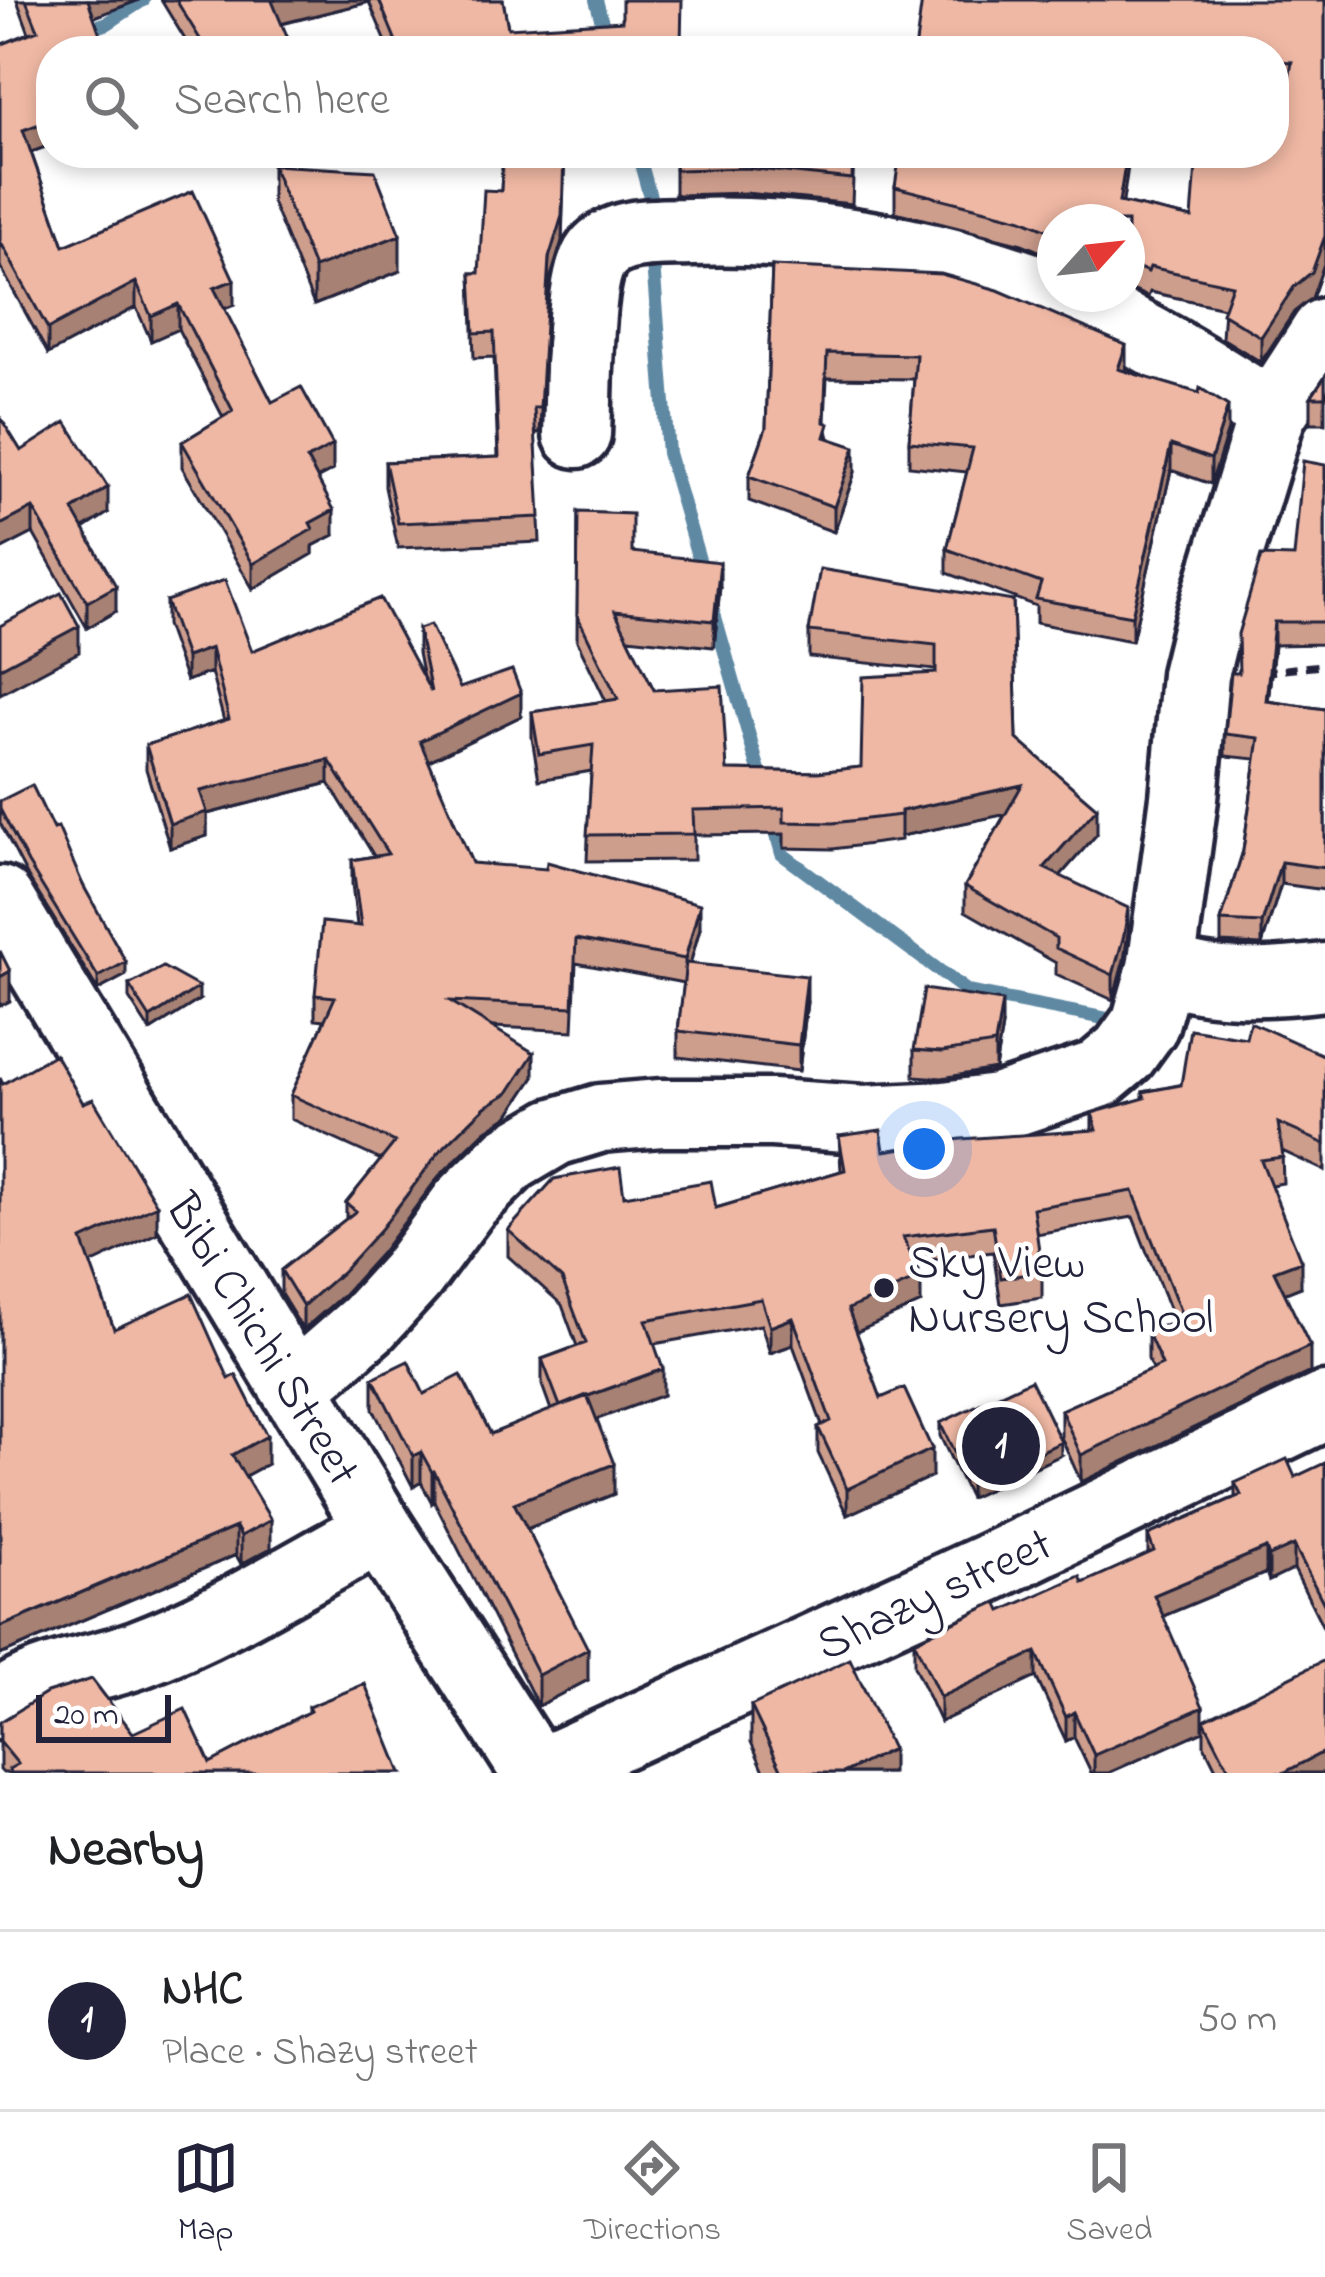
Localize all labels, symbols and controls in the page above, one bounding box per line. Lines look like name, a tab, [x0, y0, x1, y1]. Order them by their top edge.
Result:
search box	[36, 36, 1289, 168]
icon: search	[78, 69, 144, 135]
text: Search here	[174, 69, 390, 135]
north arrow	[1037, 204, 1145, 312]
your location	[894, 1119, 954, 1179]
street label: Bibi Chichi Street	[145, 1180, 376, 1500]
place label: Sky View Nursery School	[908, 1230, 1214, 1355]
marker: Sky View Nursery School	[871, 1275, 897, 1301]
pin: 1	[962, 1401, 1040, 1491]
street label: Shazy street	[806, 1511, 1065, 1682]
scale bar	[36, 1689, 171, 1742]
text: 20 m	[54, 1692, 119, 1740]
text: Nearby	[48, 1814, 204, 1889]
text: NHC	[162, 1959, 243, 2025]
text: 1	[81, 1992, 93, 2049]
text: 50 m	[1198, 1992, 1277, 2049]
text: Place · Shazy street	[162, 2025, 478, 2082]
tab: Map	[173, 2135, 239, 2255]
tab: Directions	[584, 2135, 721, 2255]
tab: Saved	[1066, 2135, 1152, 2255]

